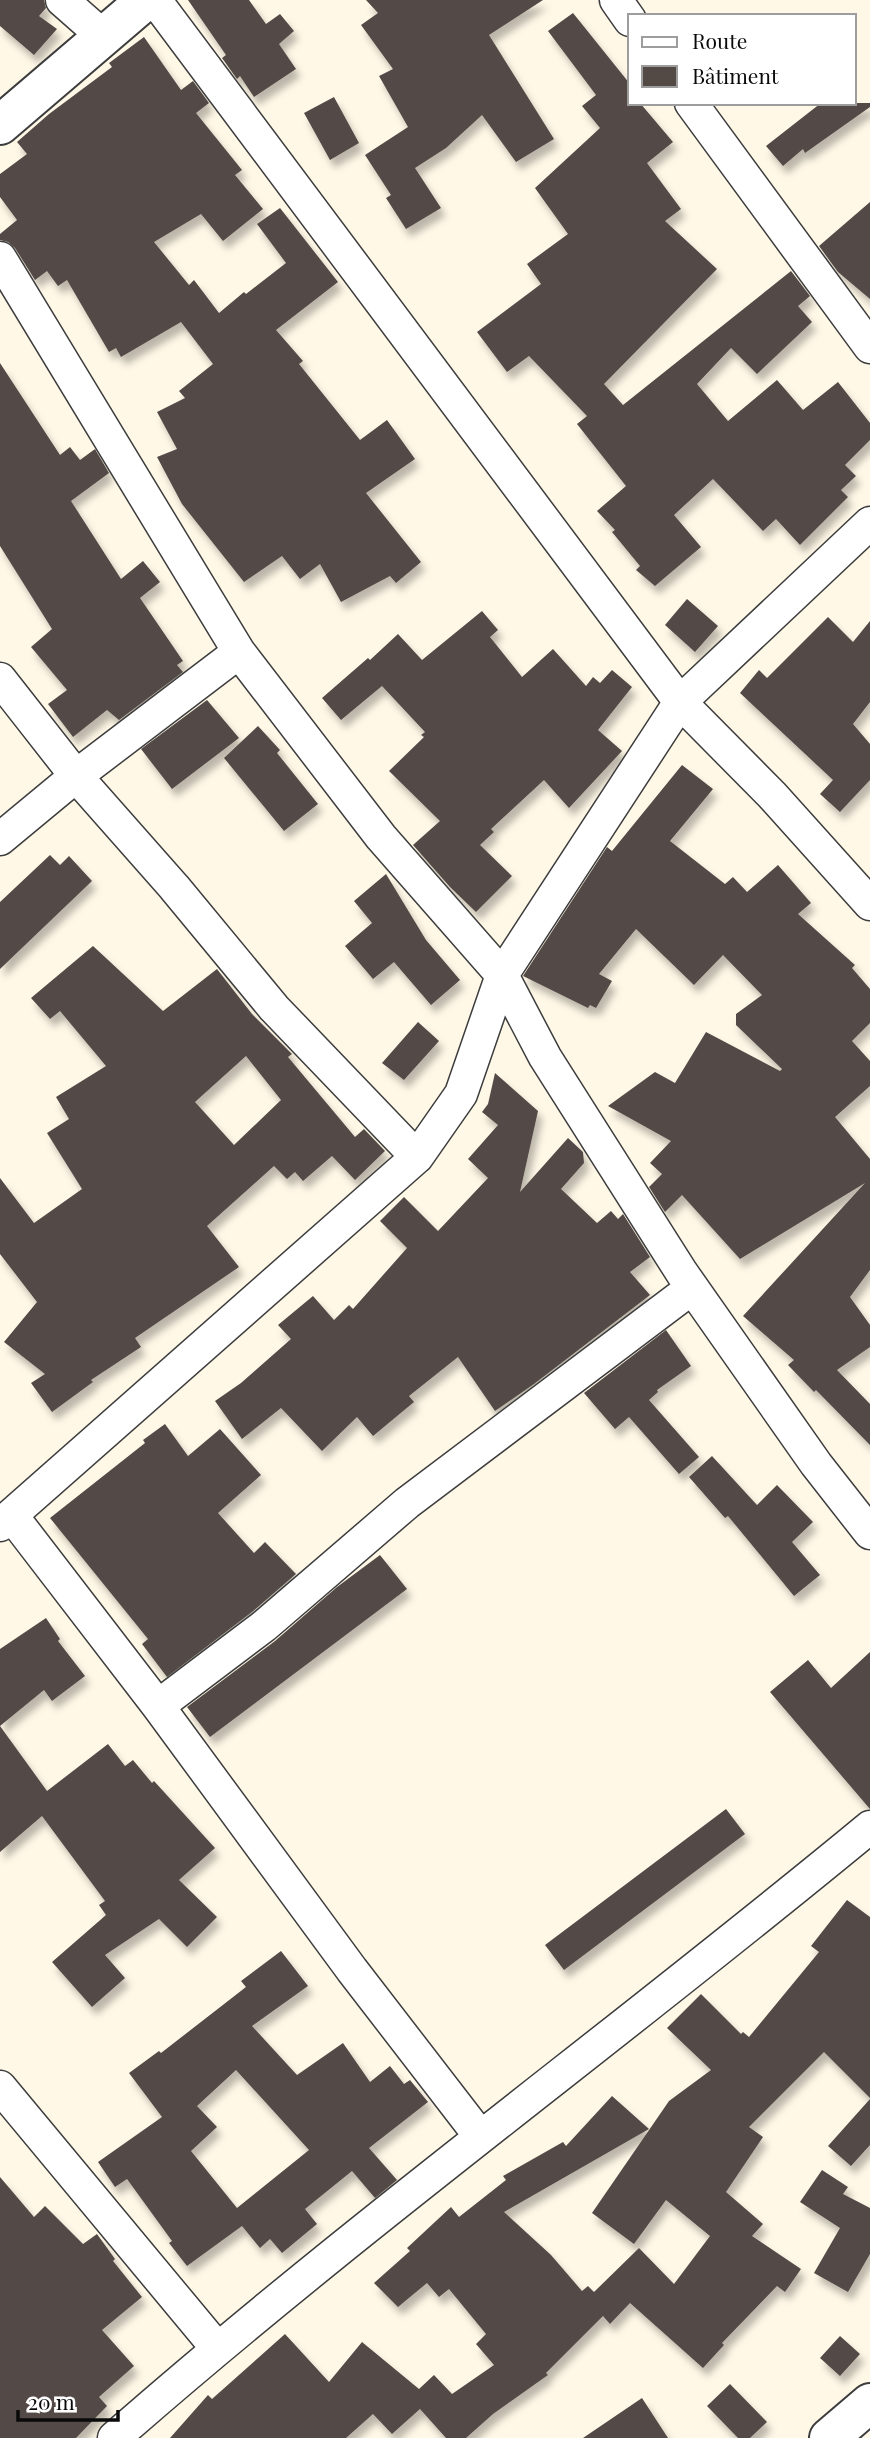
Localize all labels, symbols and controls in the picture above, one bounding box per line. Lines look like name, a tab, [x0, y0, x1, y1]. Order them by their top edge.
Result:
legend	[628, 14, 856, 105]
text: Route	[692, 26, 747, 54]
text: Bâtiment	[692, 61, 779, 89]
scale bar	[18, 2378, 117, 2422]
text: 20 m	[28, 2387, 75, 2415]

